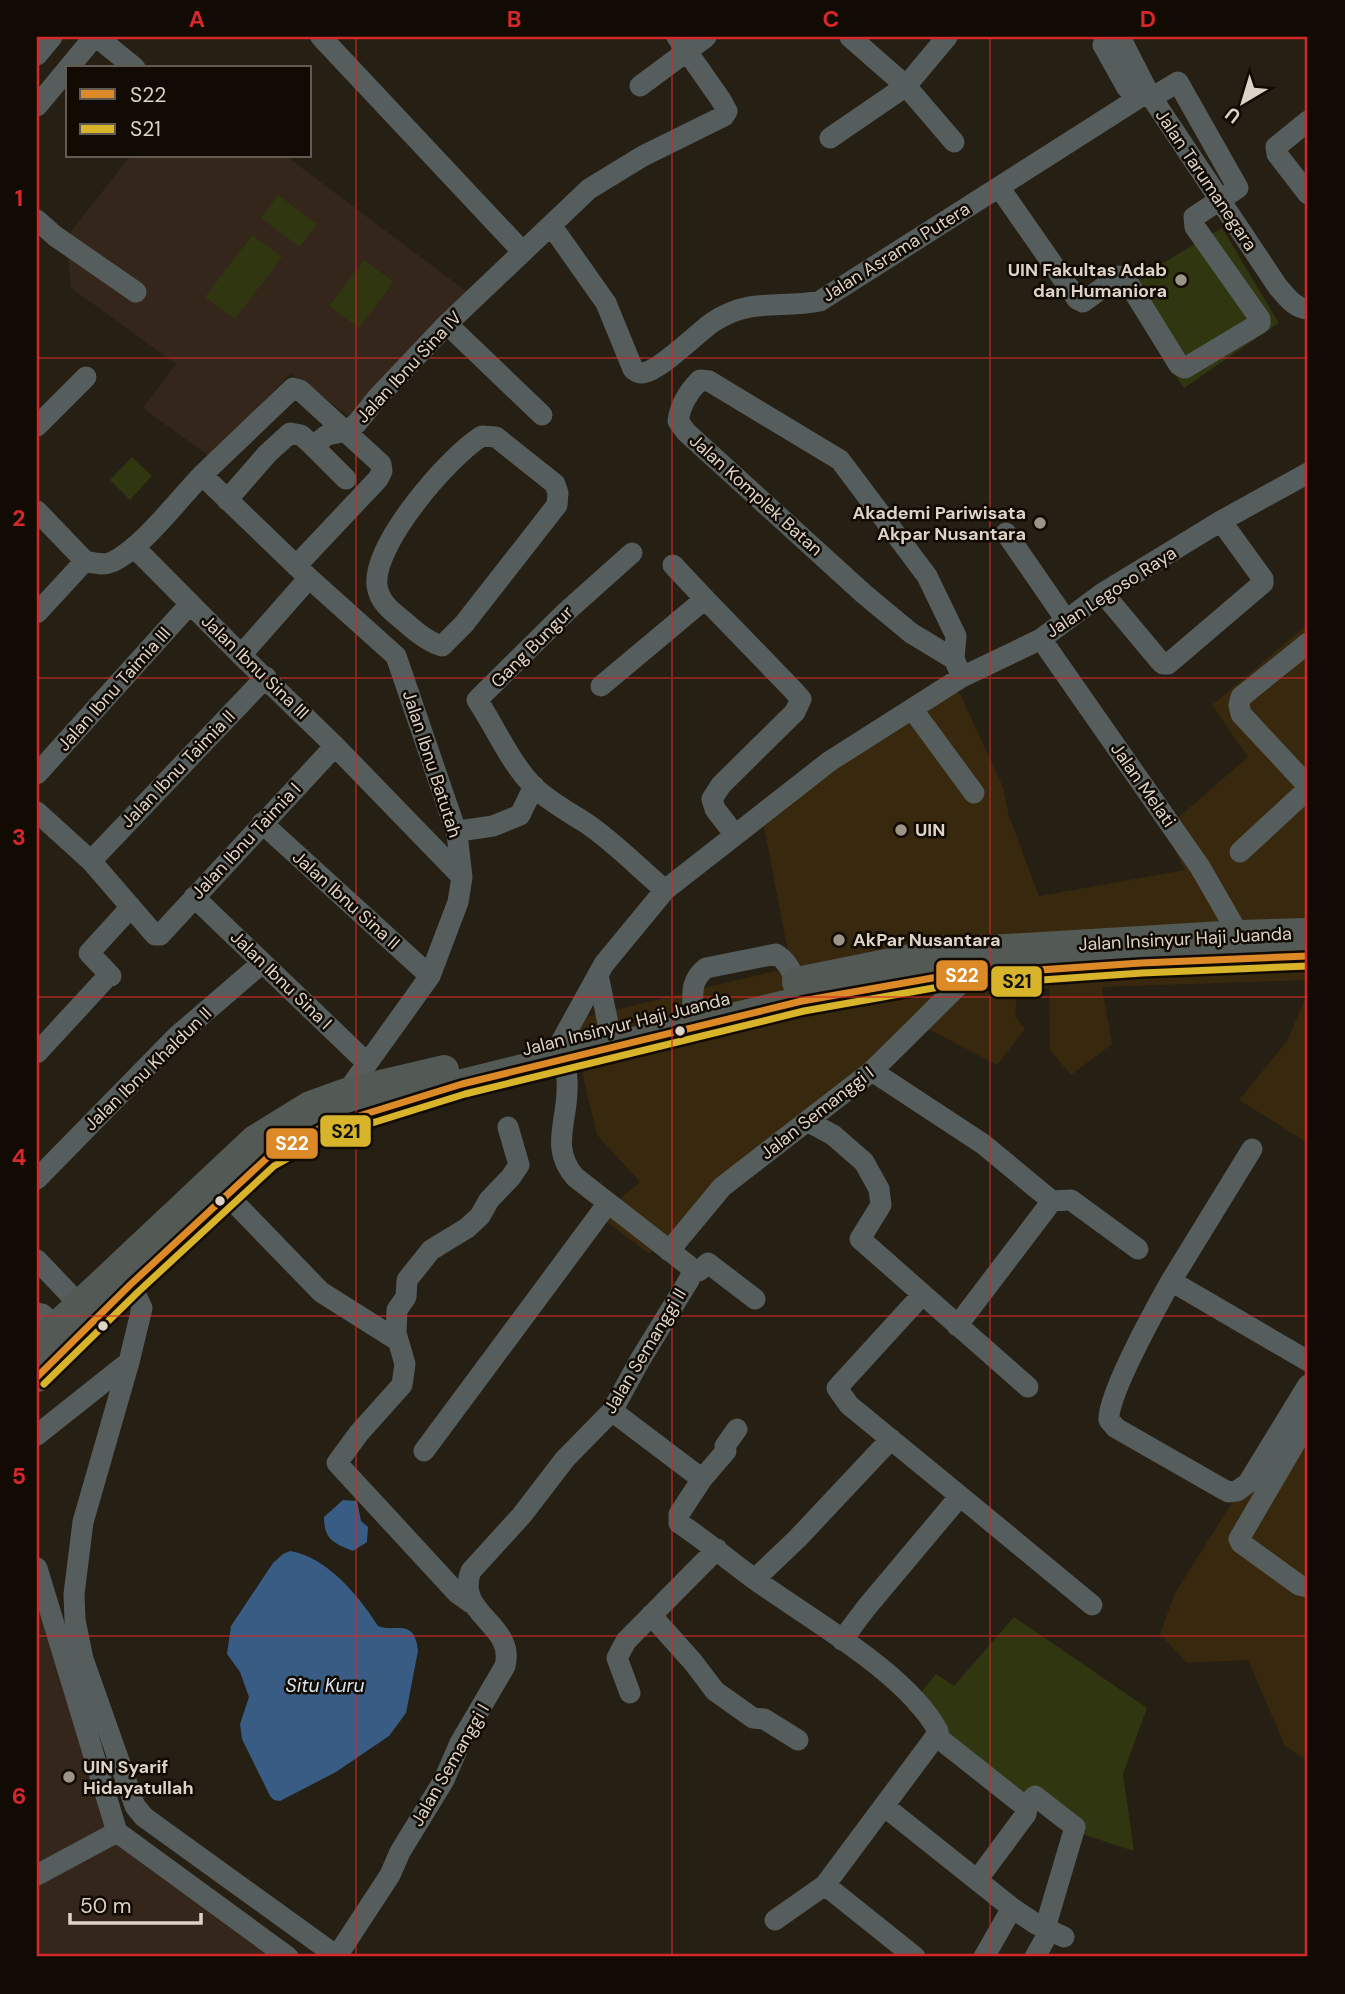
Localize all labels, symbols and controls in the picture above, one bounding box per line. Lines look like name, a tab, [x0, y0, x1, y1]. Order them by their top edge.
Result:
text: A	[189, 4, 205, 34]
text: B	[507, 4, 521, 34]
text: C	[823, 4, 839, 34]
text: D	[1140, 4, 1156, 34]
legend	[66, 66, 312, 158]
north arrow	[1208, 66, 1278, 136]
text: S22	[130, 81, 166, 109]
text: U	[1220, 101, 1246, 129]
street label: Jalan Tarumanegara	[1150, 105, 1262, 255]
text: S21	[130, 115, 161, 143]
text: 1	[15, 183, 23, 213]
street label: Jalan Asrama Putera	[818, 197, 974, 307]
place label: UIN Fakultas Adab dan Humaniora	[1008, 258, 1167, 303]
marker: UIN Fakultas Adab dan Humaniora	[1173, 272, 1189, 288]
street label: Jalan Ibnu Sina IV	[351, 306, 467, 428]
street label: Jalan Komplek Batan	[684, 429, 828, 561]
place label: Akademi Pariwisata Akpar Nusantara	[853, 501, 1026, 546]
text: 2	[12, 503, 26, 533]
marker: Akademi Pariwisata Akpar Nusantara	[1032, 515, 1048, 531]
street label: Jalan Legoso Raya	[1041, 541, 1181, 643]
street label: Gang Bungur	[486, 600, 579, 693]
street label: Jalan Ibnu Sina III	[196, 609, 314, 725]
street label: Jalan Ibnu Taimia III	[52, 622, 176, 756]
street label: Jalan Ibnu Batutah	[397, 687, 467, 841]
street label: Jalan Ibnu Taimia II	[116, 705, 240, 833]
street label: Jalan Melati	[1105, 738, 1181, 832]
street label: Jalan Ibnu Taimia I	[186, 778, 306, 904]
place label: UIN	[915, 818, 945, 842]
text: 3	[12, 822, 26, 852]
marker: UIN	[893, 822, 909, 838]
street label: Jalan Ibnu Sina II	[287, 845, 405, 955]
street label: Jalan Insinyur Haji Juanda	[1078, 921, 1292, 957]
street label: Jalan Ibnu Sina I	[225, 925, 337, 1035]
place label: AkPar Nusantara	[853, 928, 1000, 952]
marker: AkPar Nusantara	[831, 932, 847, 948]
line badge: S22	[935, 959, 989, 992]
text: S22	[945, 963, 979, 988]
line badge: S21	[990, 965, 1043, 998]
text: S21	[1002, 969, 1032, 994]
street label: Jalan Insinyur Haji Juanda	[519, 987, 733, 1061]
street label: Jalan Ibnu Khaldun II	[79, 1002, 217, 1136]
unlabelled marker	[673, 1024, 687, 1038]
street label: Jalan Semanggi I	[755, 1061, 879, 1165]
line badge: S21	[319, 1114, 372, 1148]
text: S21	[331, 1119, 361, 1144]
line badge: S22	[265, 1127, 319, 1160]
text: S22	[275, 1131, 309, 1156]
text: 4	[12, 1142, 27, 1172]
unlabelled marker	[213, 1194, 227, 1208]
street label: Jalan Semanggi II	[598, 1284, 692, 1418]
unlabelled marker	[96, 1319, 110, 1333]
text: 5	[12, 1461, 26, 1491]
water label: Situ Kuru	[286, 1673, 364, 1698]
street label: Jalan Semanggi I	[405, 1699, 495, 1831]
place label: UIN Syarif Hidayatullah	[83, 1755, 194, 1800]
marker: UIN Syarif Hidayatullah	[61, 1769, 77, 1785]
text: 6	[12, 1781, 26, 1811]
scale bar	[70, 1882, 201, 1926]
text: 50 m	[80, 1892, 131, 1920]

